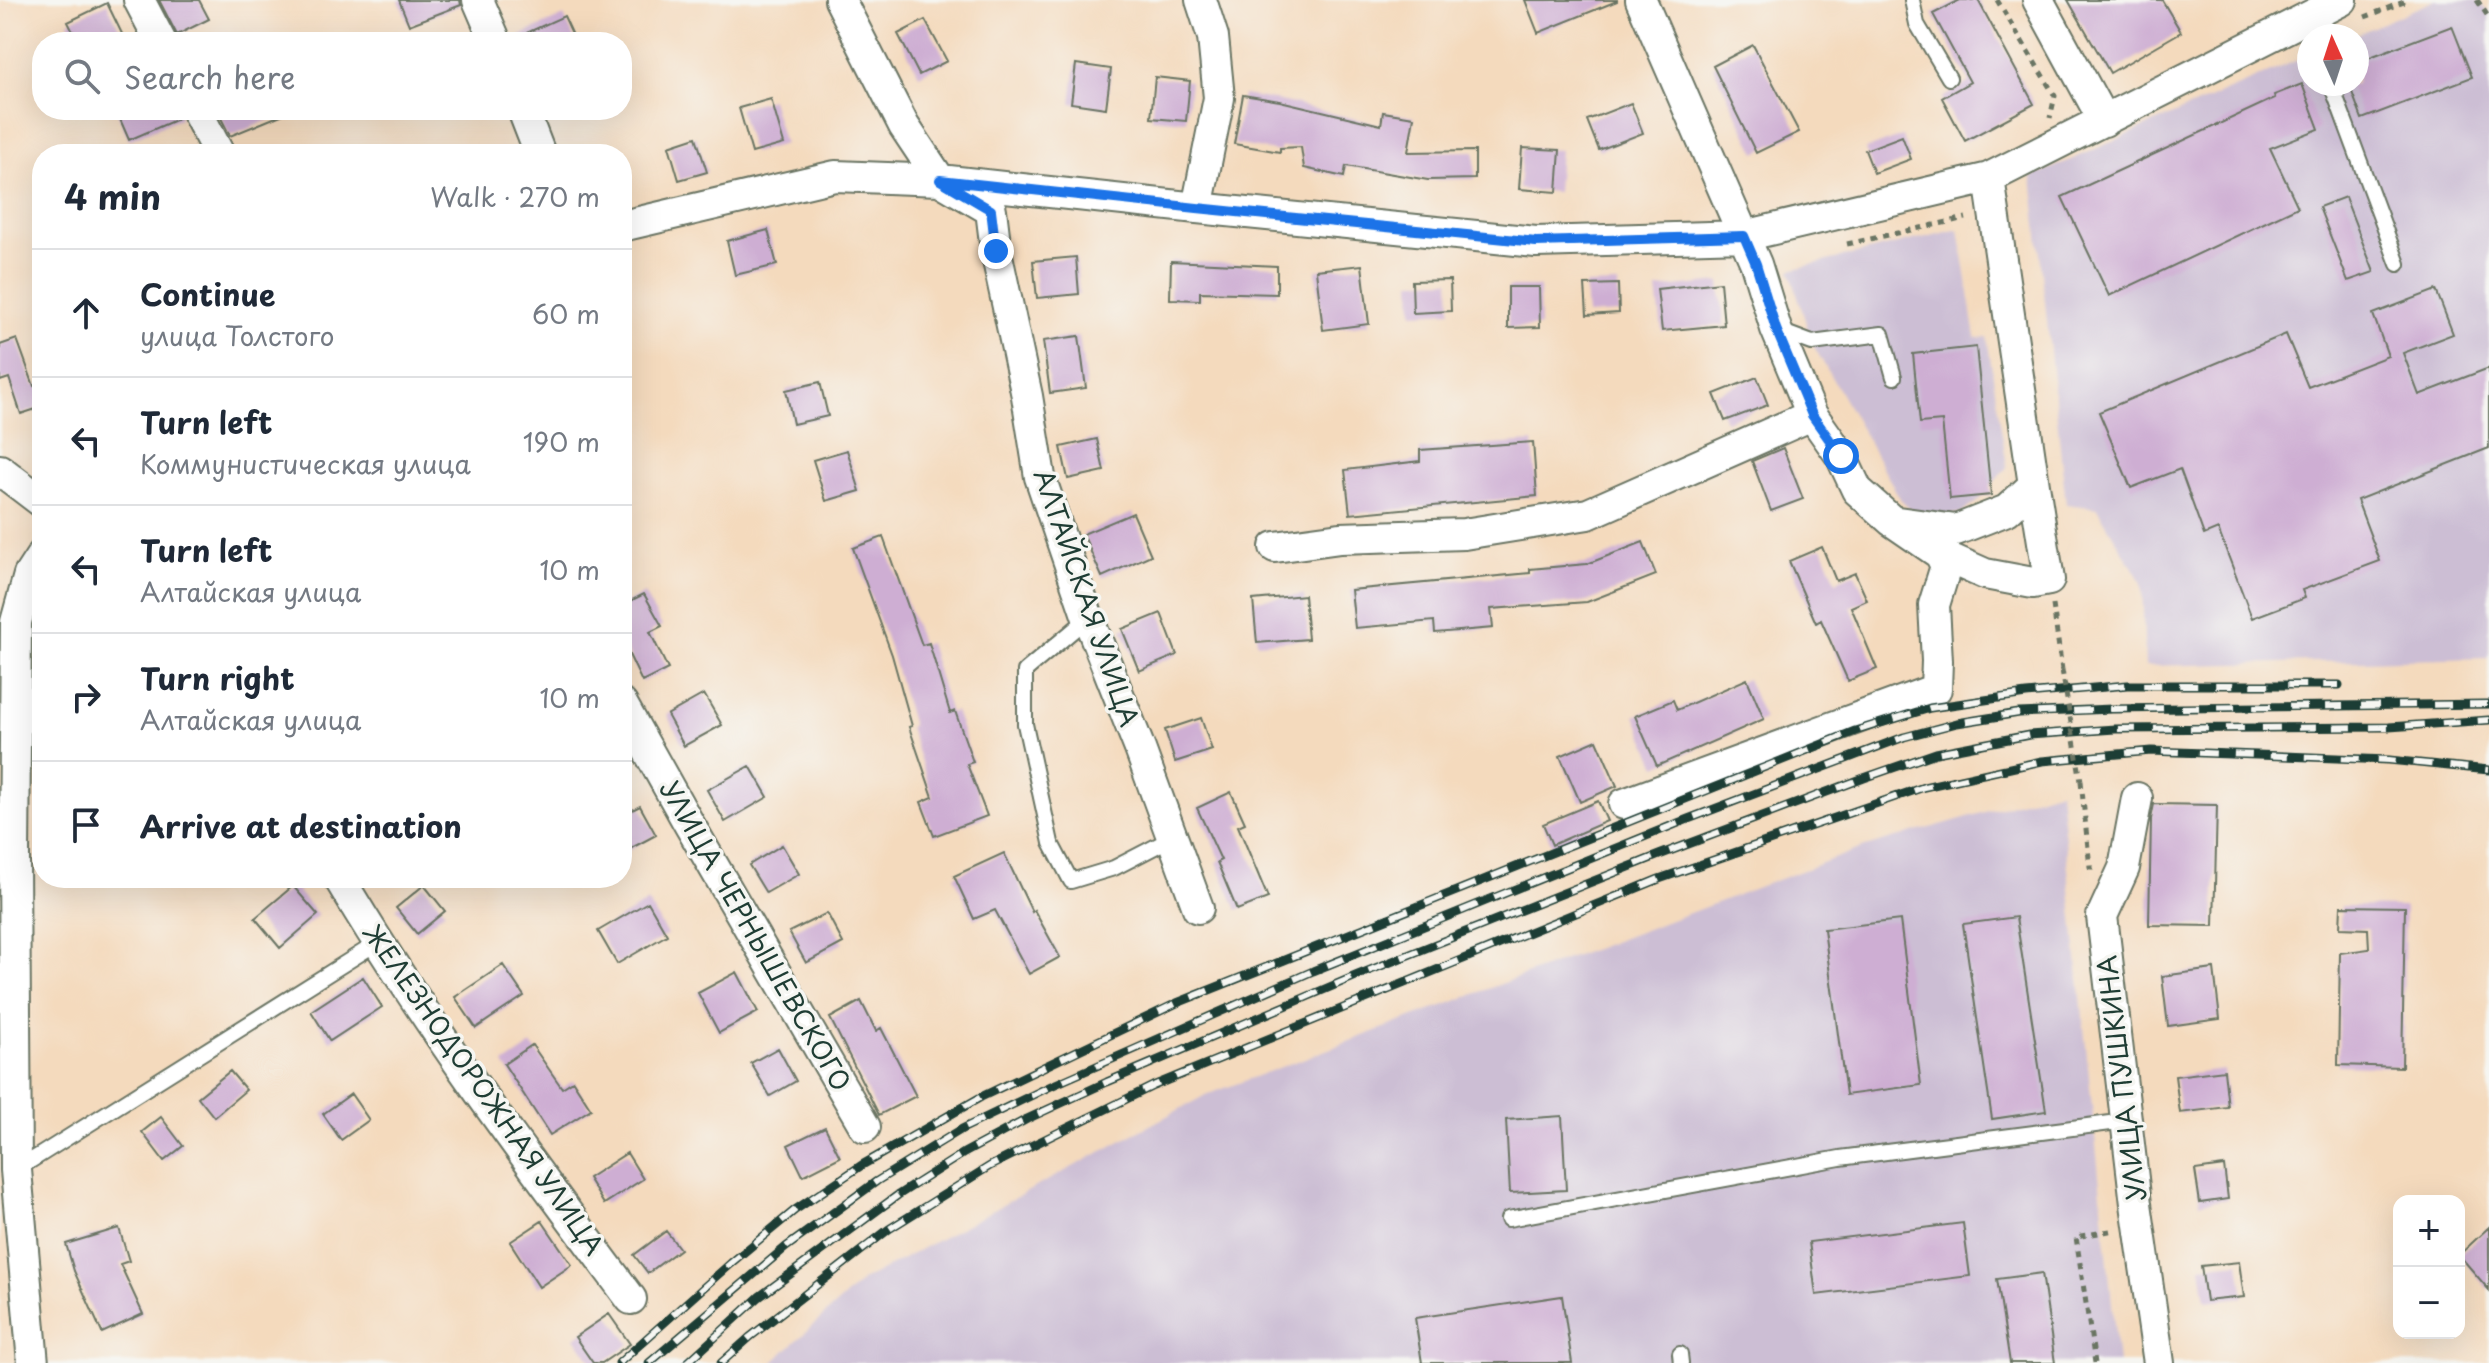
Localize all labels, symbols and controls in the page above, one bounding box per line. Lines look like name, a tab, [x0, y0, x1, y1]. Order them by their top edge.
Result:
north arrow	[2297, 24, 2369, 96]
search box	[32, 32, 632, 120]
icon: search	[60, 54, 104, 98]
text: Search here	[124, 54, 296, 99]
text: 4 min	[64, 170, 161, 222]
text: Walk · 270 m	[430, 177, 600, 216]
route end	[978, 233, 1014, 269]
text: Continue	[140, 271, 275, 316]
icon: ahead	[64, 291, 108, 335]
text: 60 m	[532, 294, 600, 333]
text: улица Толстого	[140, 316, 335, 355]
text: Turn left	[140, 399, 272, 444]
icon: left	[64, 419, 108, 463]
text: 190 m	[523, 422, 600, 461]
route start	[1823, 438, 1859, 474]
text: Коммунистическая улица	[140, 444, 471, 483]
street label: АЛТАЙСКАЯ УЛИЦА	[1025, 463, 1150, 732]
text: Turn left	[140, 527, 272, 572]
icon: left	[64, 547, 108, 591]
text: 10 m	[539, 550, 600, 589]
text: Алтайская улица	[140, 572, 361, 611]
text: Turn right	[140, 655, 295, 700]
icon: right	[64, 675, 108, 719]
text: 10 m	[539, 678, 600, 717]
text: Алтайская улица	[140, 700, 361, 739]
street label: УЛИЦА ЧЕРНЫШЕВСКОГО	[651, 773, 861, 1098]
icon: arrive	[64, 803, 108, 847]
text: Arrive at destination	[140, 803, 462, 848]
street label: ЖЕЛЕЗНОДОРОЖНАЯ УЛИЦА	[354, 915, 614, 1263]
street label: УЛИЦА ПУШКИНА	[2086, 953, 2155, 1203]
map controls	[2393, 1195, 2465, 1339]
button: +	[2393, 1195, 2465, 1267]
button: −	[2393, 1267, 2465, 1339]

